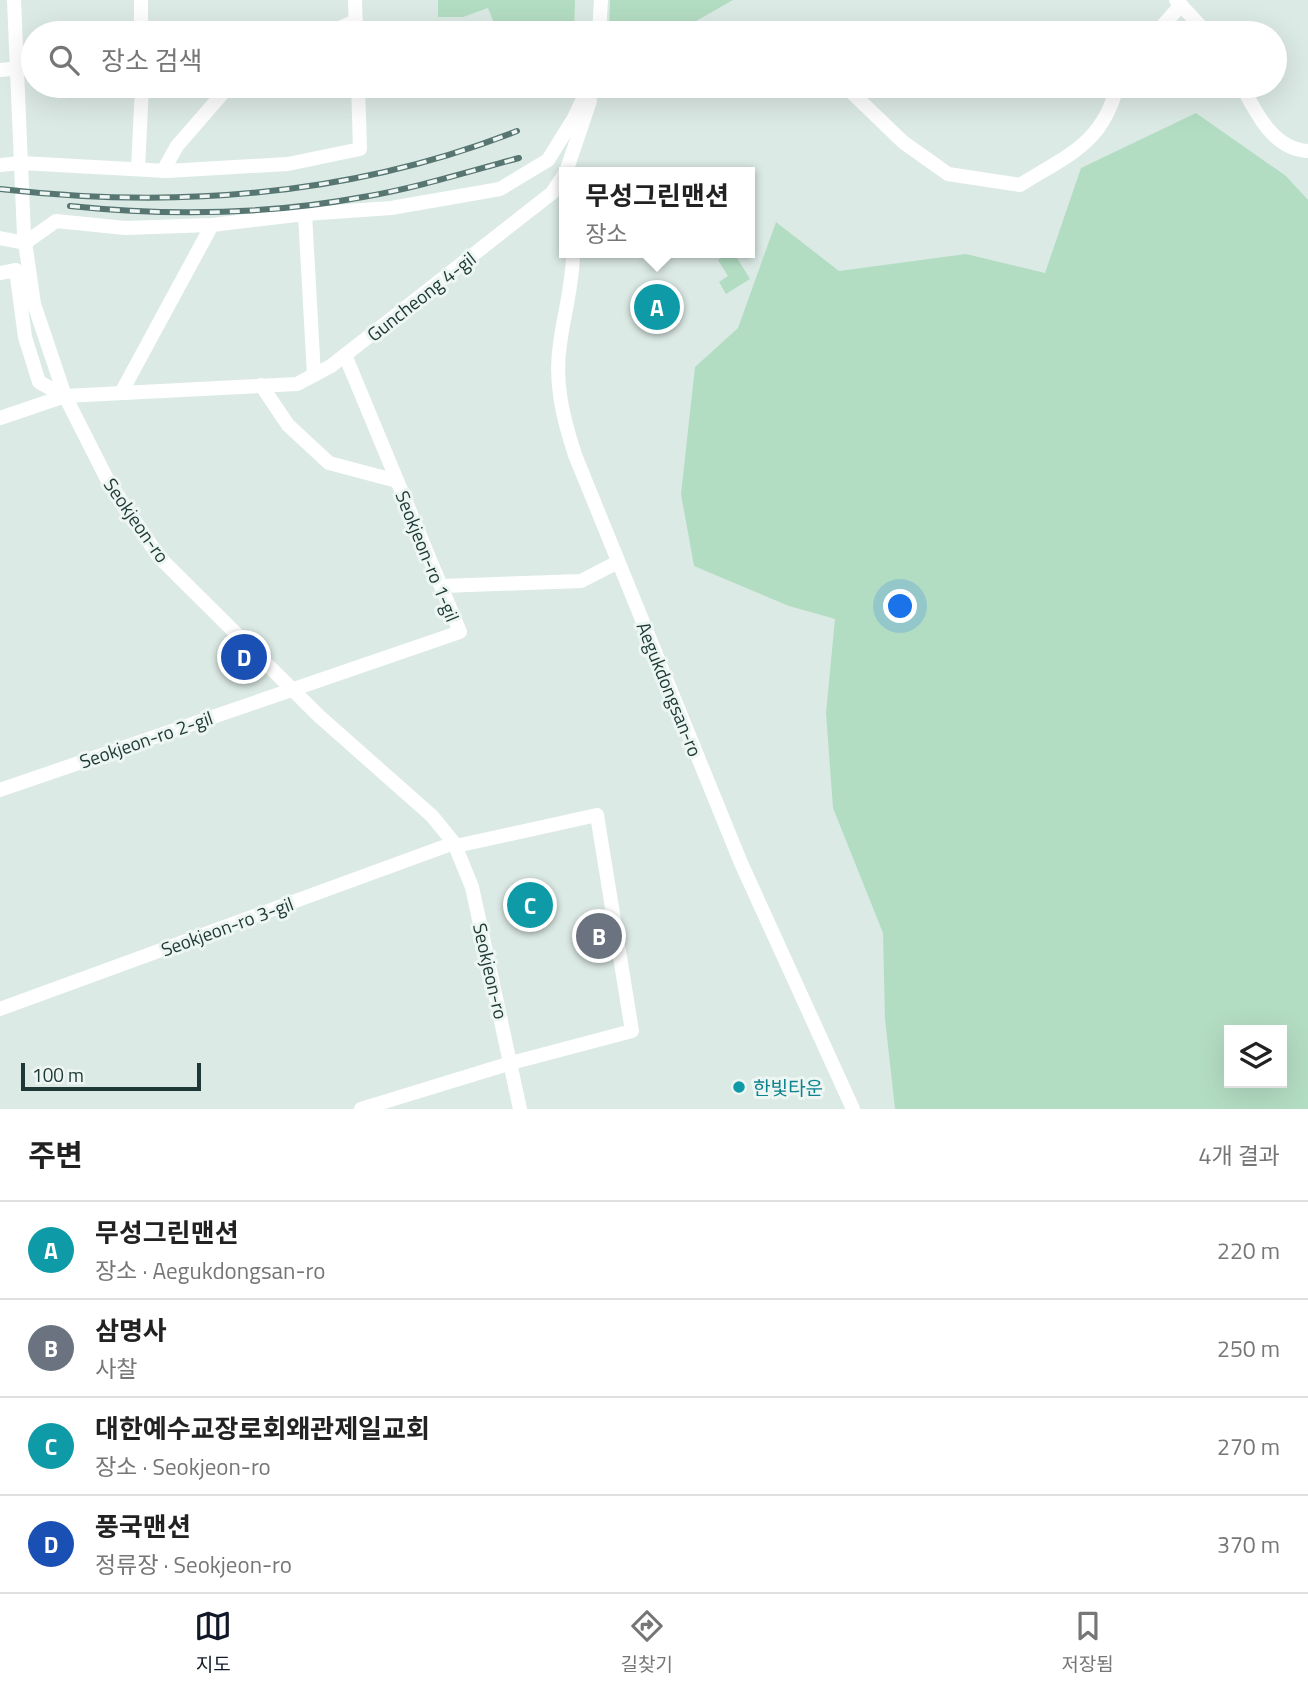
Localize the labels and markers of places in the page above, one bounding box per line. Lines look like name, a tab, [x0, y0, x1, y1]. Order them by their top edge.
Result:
pin: A	[634, 281, 680, 333]
pin: D	[221, 631, 267, 683]
pin: C	[507, 879, 553, 931]
pin: B	[576, 910, 622, 962]
place label: 한빛타운	[753, 1073, 823, 1102]
marker: 한빛타운	[731, 1079, 747, 1095]

